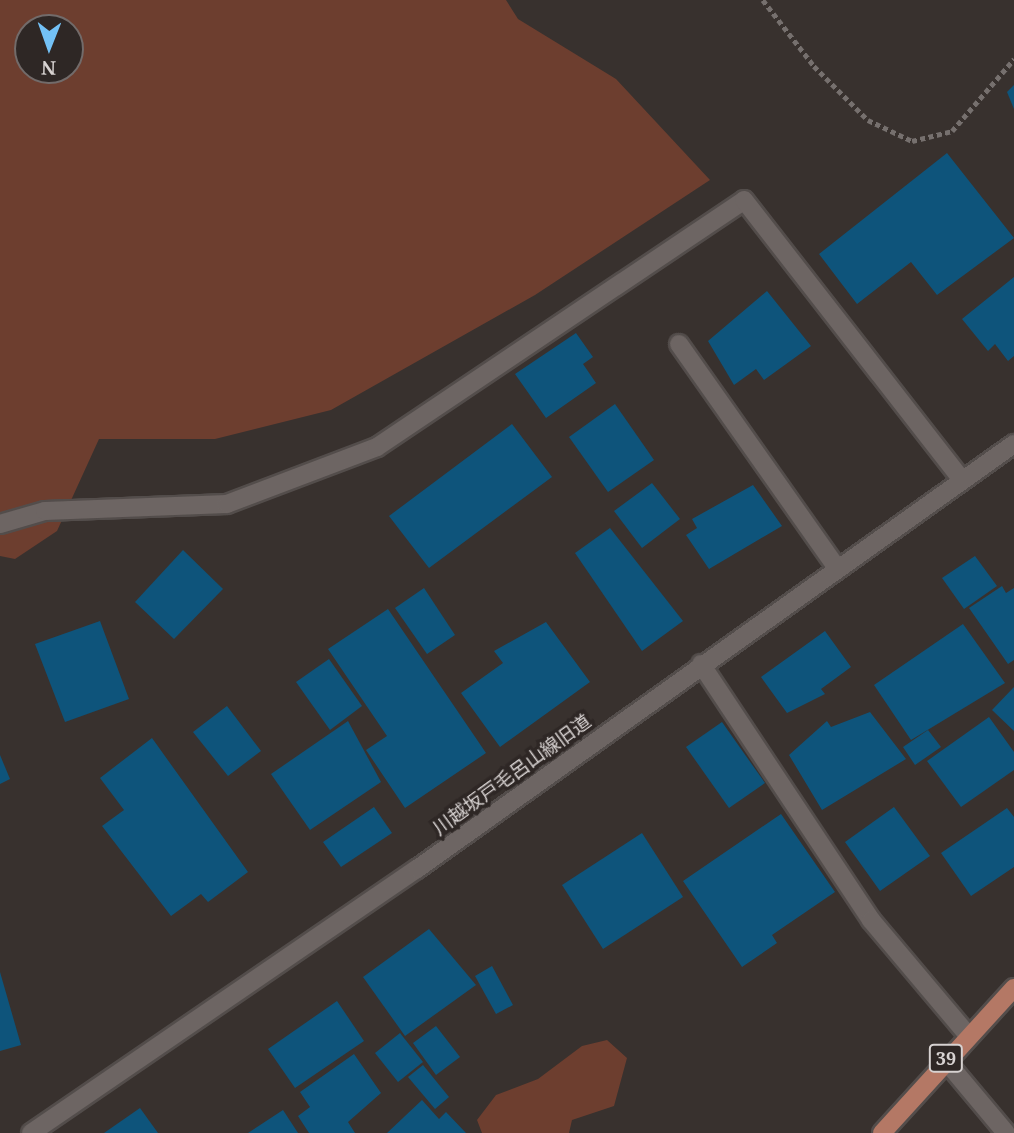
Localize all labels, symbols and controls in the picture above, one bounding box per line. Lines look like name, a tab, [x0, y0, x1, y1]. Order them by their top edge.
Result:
north arrow	[14, 14, 84, 84]
text: N	[41, 55, 56, 81]
street label: 川越坂戸毛呂山線旧道	[428, 710, 596, 840]
road number: 39	[928, 1044, 964, 1072]

